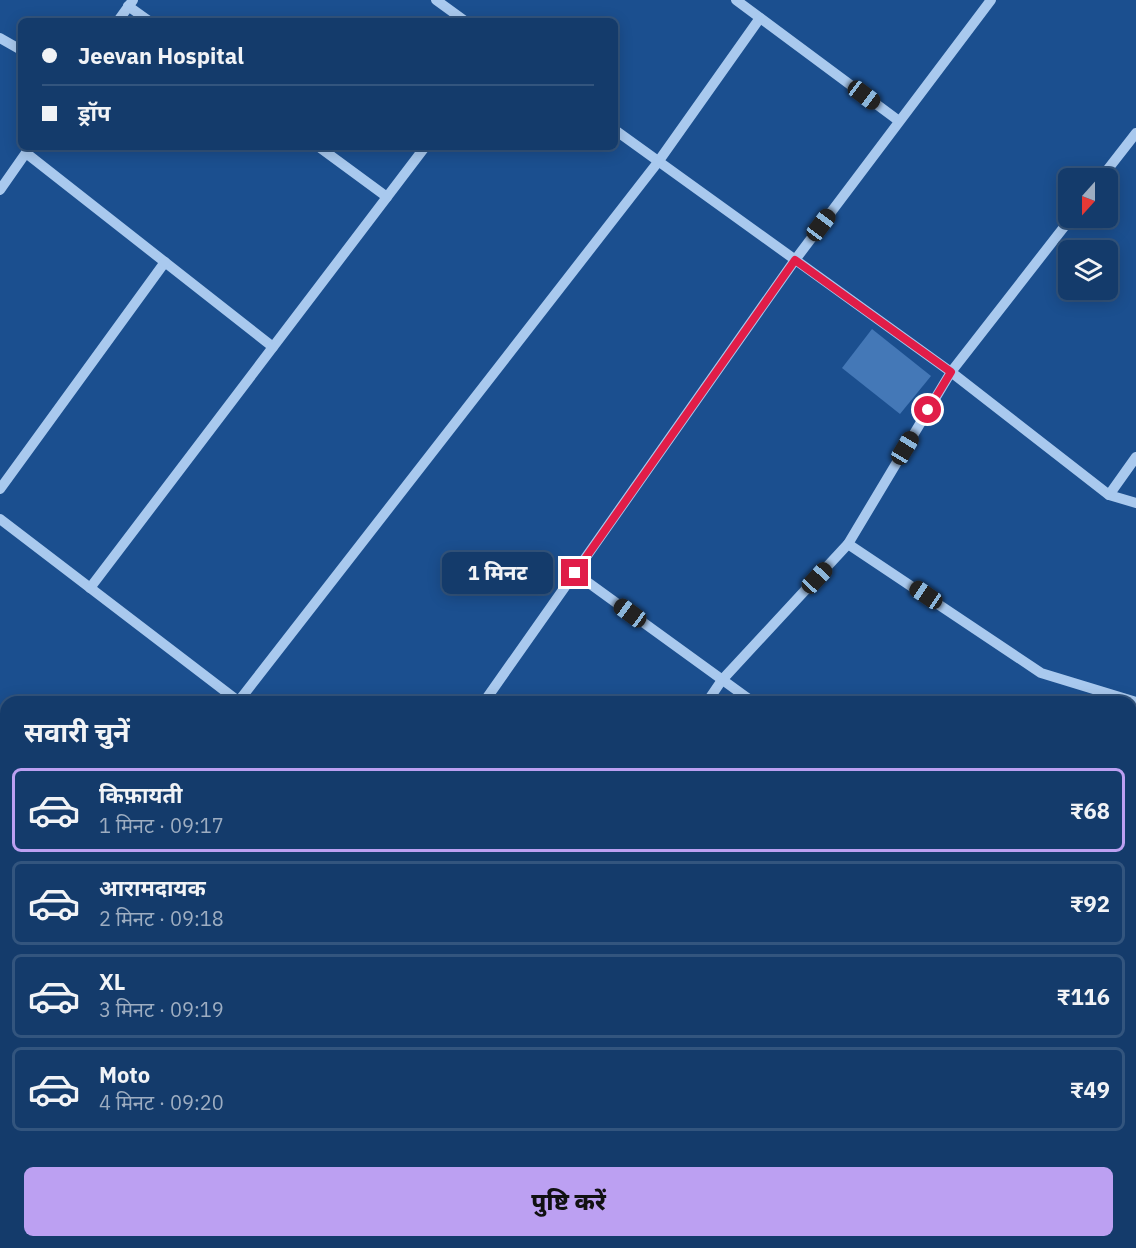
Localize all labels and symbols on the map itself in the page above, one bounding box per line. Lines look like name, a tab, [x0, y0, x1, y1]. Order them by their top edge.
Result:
car	[844, 77, 884, 113]
north arrow	[1058, 168, 1118, 228]
car	[803, 205, 839, 245]
route start	[914, 396, 941, 423]
car	[888, 428, 922, 468]
callout: 1 मिनट	[443, 552, 554, 594]
route end	[561, 559, 588, 586]
car	[798, 559, 836, 597]
car	[906, 577, 946, 613]
car	[610, 595, 650, 631]

